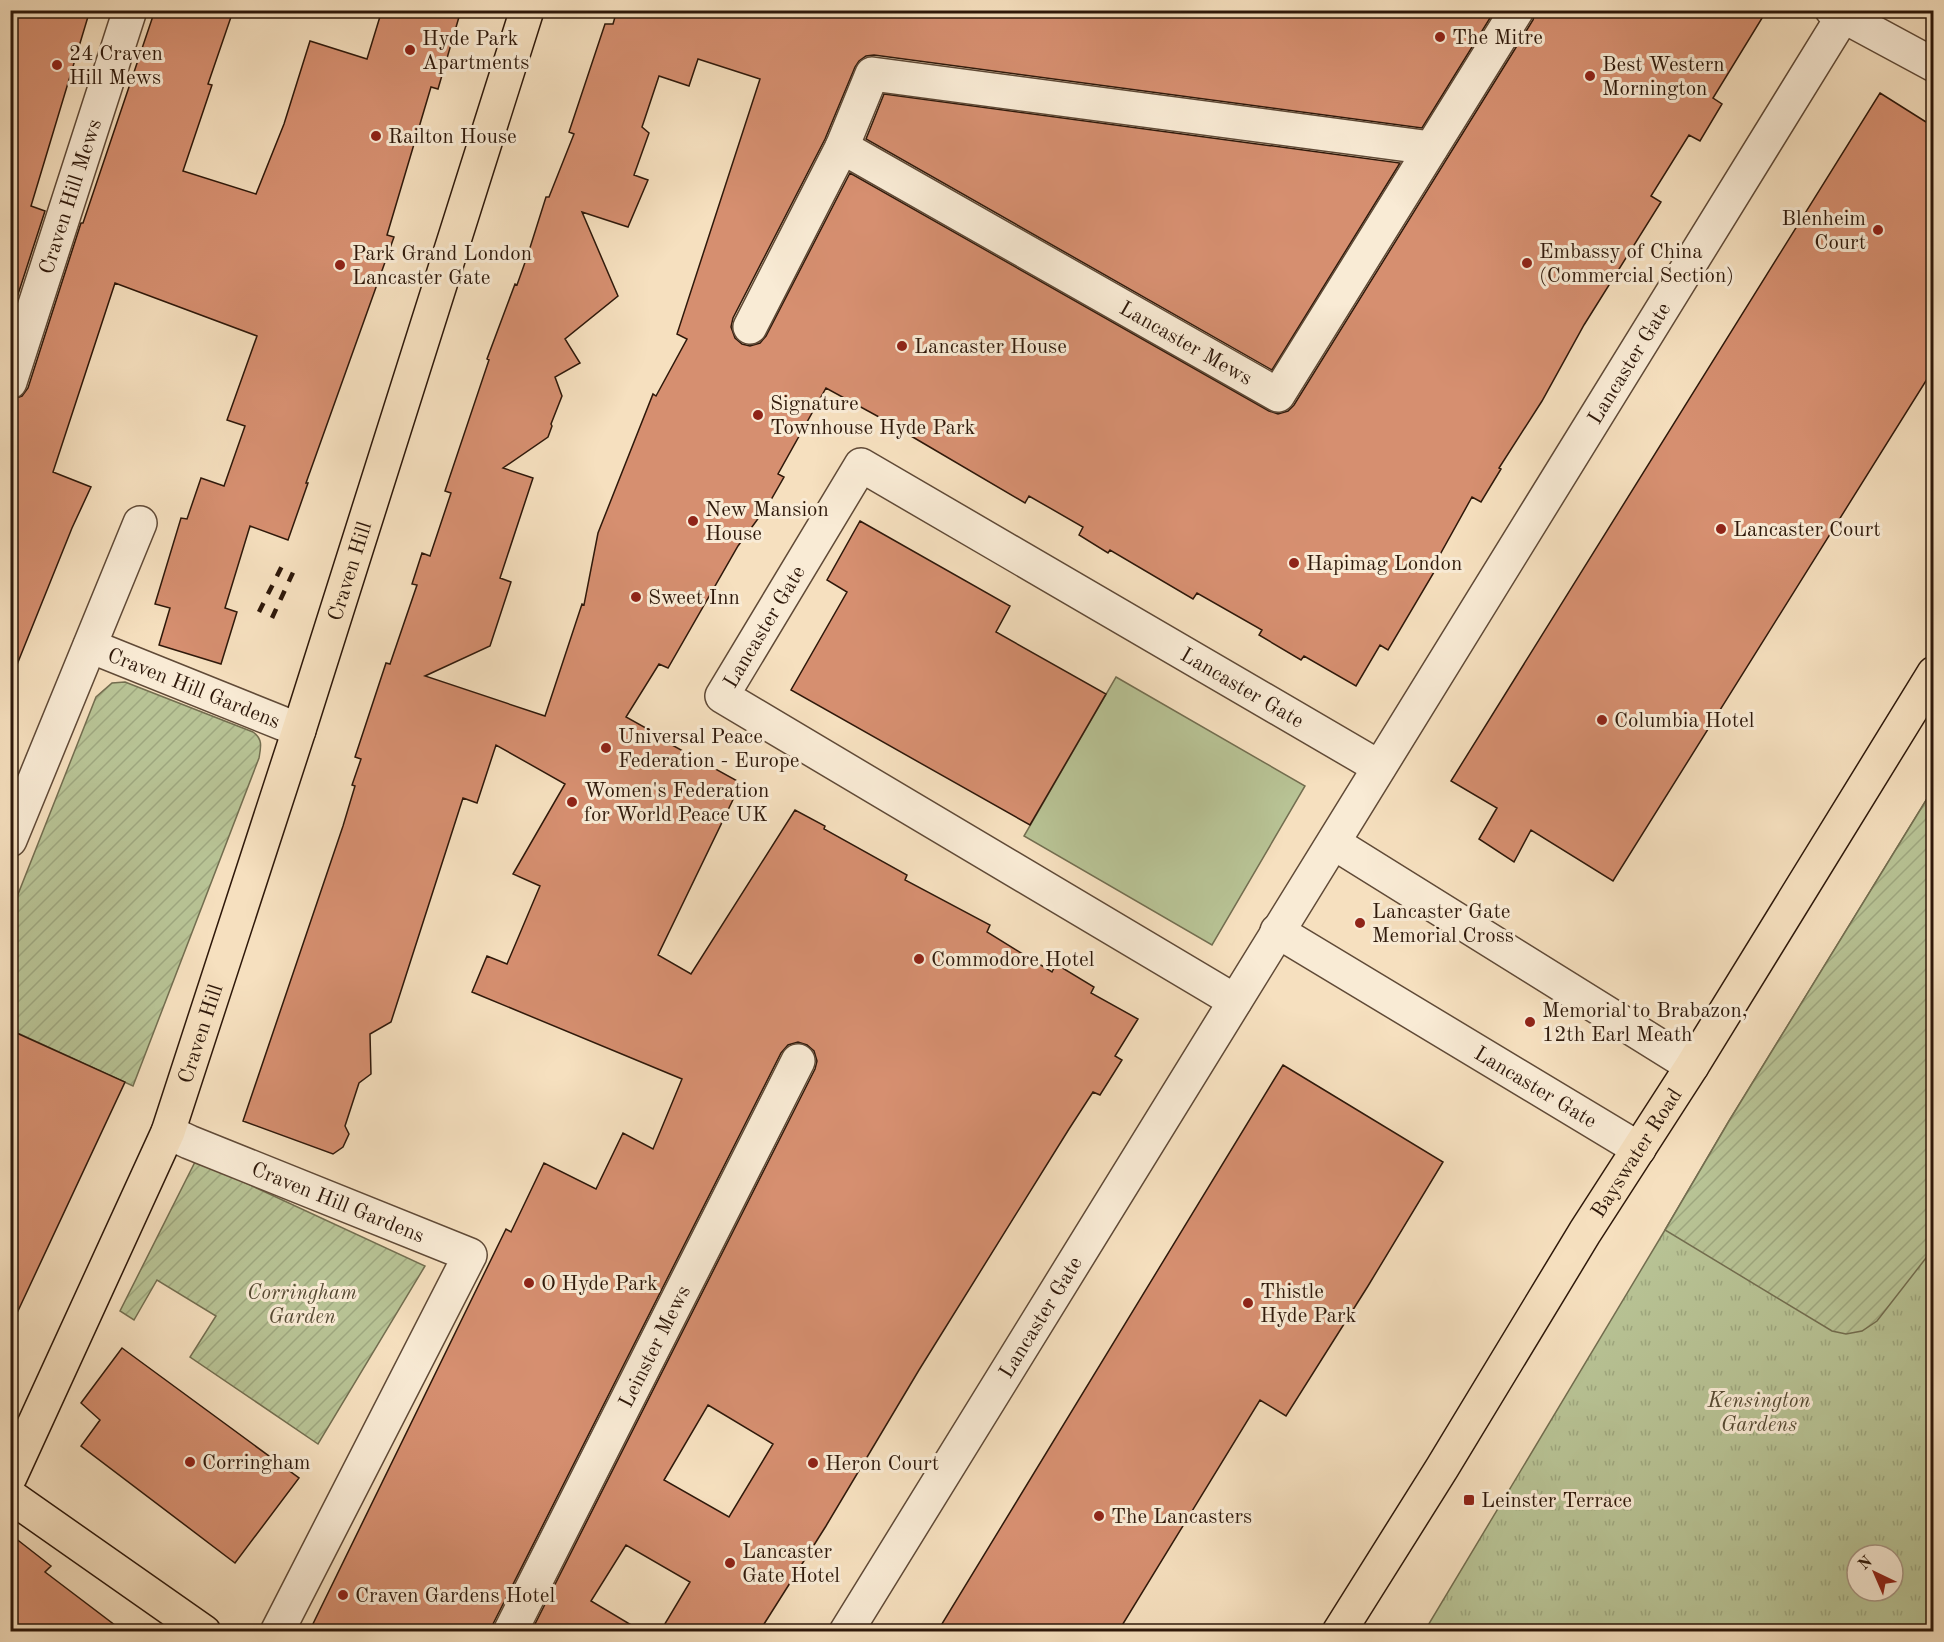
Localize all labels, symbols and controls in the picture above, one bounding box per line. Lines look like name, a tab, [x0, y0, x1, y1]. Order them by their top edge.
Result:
place label: The Mitre	[1452, 28, 1543, 49]
place label: Hyde Park Apartments	[422, 29, 529, 74]
marker: The Mitre	[1433, 30, 1447, 44]
marker: Hyde Park Apartments	[403, 43, 417, 57]
place label: 24 Craven Hill Mews	[69, 44, 163, 89]
place label: Best Western Mornington	[1602, 55, 1725, 100]
marker: 24 Craven Hill Mews	[50, 58, 64, 72]
marker: Best Western Mornington	[1583, 69, 1597, 83]
street label: Craven Hill Mews	[36, 117, 106, 277]
place label: Railton House	[388, 127, 517, 148]
marker: Railton House	[369, 129, 383, 143]
place label: Blenheim Court	[1781, 209, 1866, 254]
marker: Blenheim Court	[1871, 223, 1885, 237]
place label: Embassy of China (Commercial Section)	[1539, 242, 1734, 287]
place label: Park Grand London Lancaster Gate	[352, 244, 532, 289]
marker: Embassy of China (Commercial Section)	[1520, 256, 1534, 270]
marker: Park Grand London Lancaster Gate	[333, 258, 347, 272]
street label: Lancaster Mews	[1116, 298, 1255, 390]
street label: Lancaster Gate	[1585, 299, 1675, 428]
place label: Lancaster House	[914, 337, 1067, 358]
marker: Lancaster House	[895, 339, 909, 353]
place label: Signature Townhouse Hyde Park	[770, 394, 976, 439]
marker: Signature Townhouse Hyde Park	[751, 408, 765, 422]
place label: New Mansion House	[705, 500, 829, 545]
marker: New Mansion House	[686, 514, 700, 528]
street label: Craven Hill	[325, 519, 376, 624]
place label: Lancaster Court	[1733, 520, 1881, 541]
marker: Lancaster Court	[1714, 522, 1728, 536]
place label: Hapimag London	[1306, 554, 1462, 575]
marker: Hapimag London	[1287, 556, 1301, 570]
street label: Lancaster Gate	[720, 562, 810, 692]
place label: Sweet Inn	[648, 588, 740, 609]
marker: Sweet Inn	[629, 590, 643, 604]
street label: Craven Hill Gardens	[104, 645, 283, 733]
street label: Lancaster Gate	[1177, 645, 1307, 733]
place label: Columbia Hotel	[1614, 711, 1755, 732]
marker: Columbia Hotel	[1595, 713, 1609, 727]
place label: Universal Peace Federation - Europe	[618, 727, 800, 772]
marker: Universal Peace Federation - Europe	[599, 741, 613, 755]
place label: Women's Federation for World Peace UK	[584, 781, 769, 826]
marker: Women's Federation for World Peace UK	[565, 795, 579, 809]
place label: Lancaster Gate Memorial Cross	[1372, 902, 1514, 947]
marker: Lancaster Gate Memorial Cross	[1353, 916, 1367, 930]
place label: Commodore Hotel	[931, 950, 1095, 971]
marker: Commodore Hotel	[912, 952, 926, 966]
street label: Craven Hill	[176, 981, 228, 1086]
place label: Memorial to Brabazon, 12th Earl Meath	[1542, 1001, 1748, 1046]
marker: Memorial to Brabazon, 12th Earl Meath	[1523, 1015, 1537, 1029]
street label: Lancaster Gate	[1470, 1043, 1600, 1133]
street label: Bayswater Road	[1588, 1085, 1687, 1222]
street label: Craven Hill Gardens	[248, 1159, 427, 1247]
street label: Lancaster Gate	[996, 1253, 1087, 1382]
place label: O Hyde Park	[541, 1274, 658, 1295]
marker: O Hyde Park	[522, 1276, 536, 1290]
street label: Leinster Mews	[616, 1282, 695, 1412]
place label: Thistle Hyde Park	[1260, 1282, 1357, 1327]
park label: Corringham Garden	[247, 1283, 357, 1328]
marker: Thistle Hyde Park	[1241, 1296, 1255, 1310]
park label: Kensington Gardens	[1707, 1391, 1810, 1436]
place label: Corringham	[202, 1453, 311, 1474]
place label: Heron Court	[825, 1454, 939, 1475]
marker: Corringham	[183, 1455, 197, 1469]
marker: Heron Court	[806, 1456, 820, 1470]
place label: Leinster Terrace	[1481, 1491, 1632, 1512]
marker: Leinster Terrace	[1462, 1493, 1476, 1507]
place label: The Lancasters	[1111, 1507, 1252, 1528]
marker: The Lancasters	[1092, 1509, 1106, 1523]
place label: Lancaster Gate Hotel	[742, 1542, 840, 1587]
north arrow	[1845, 1543, 1905, 1603]
text: N	[1856, 1553, 1876, 1574]
marker: Lancaster Gate Hotel	[723, 1556, 737, 1570]
place label: Craven Gardens Hotel	[355, 1586, 555, 1607]
marker: Craven Gardens Hotel	[336, 1588, 350, 1602]

